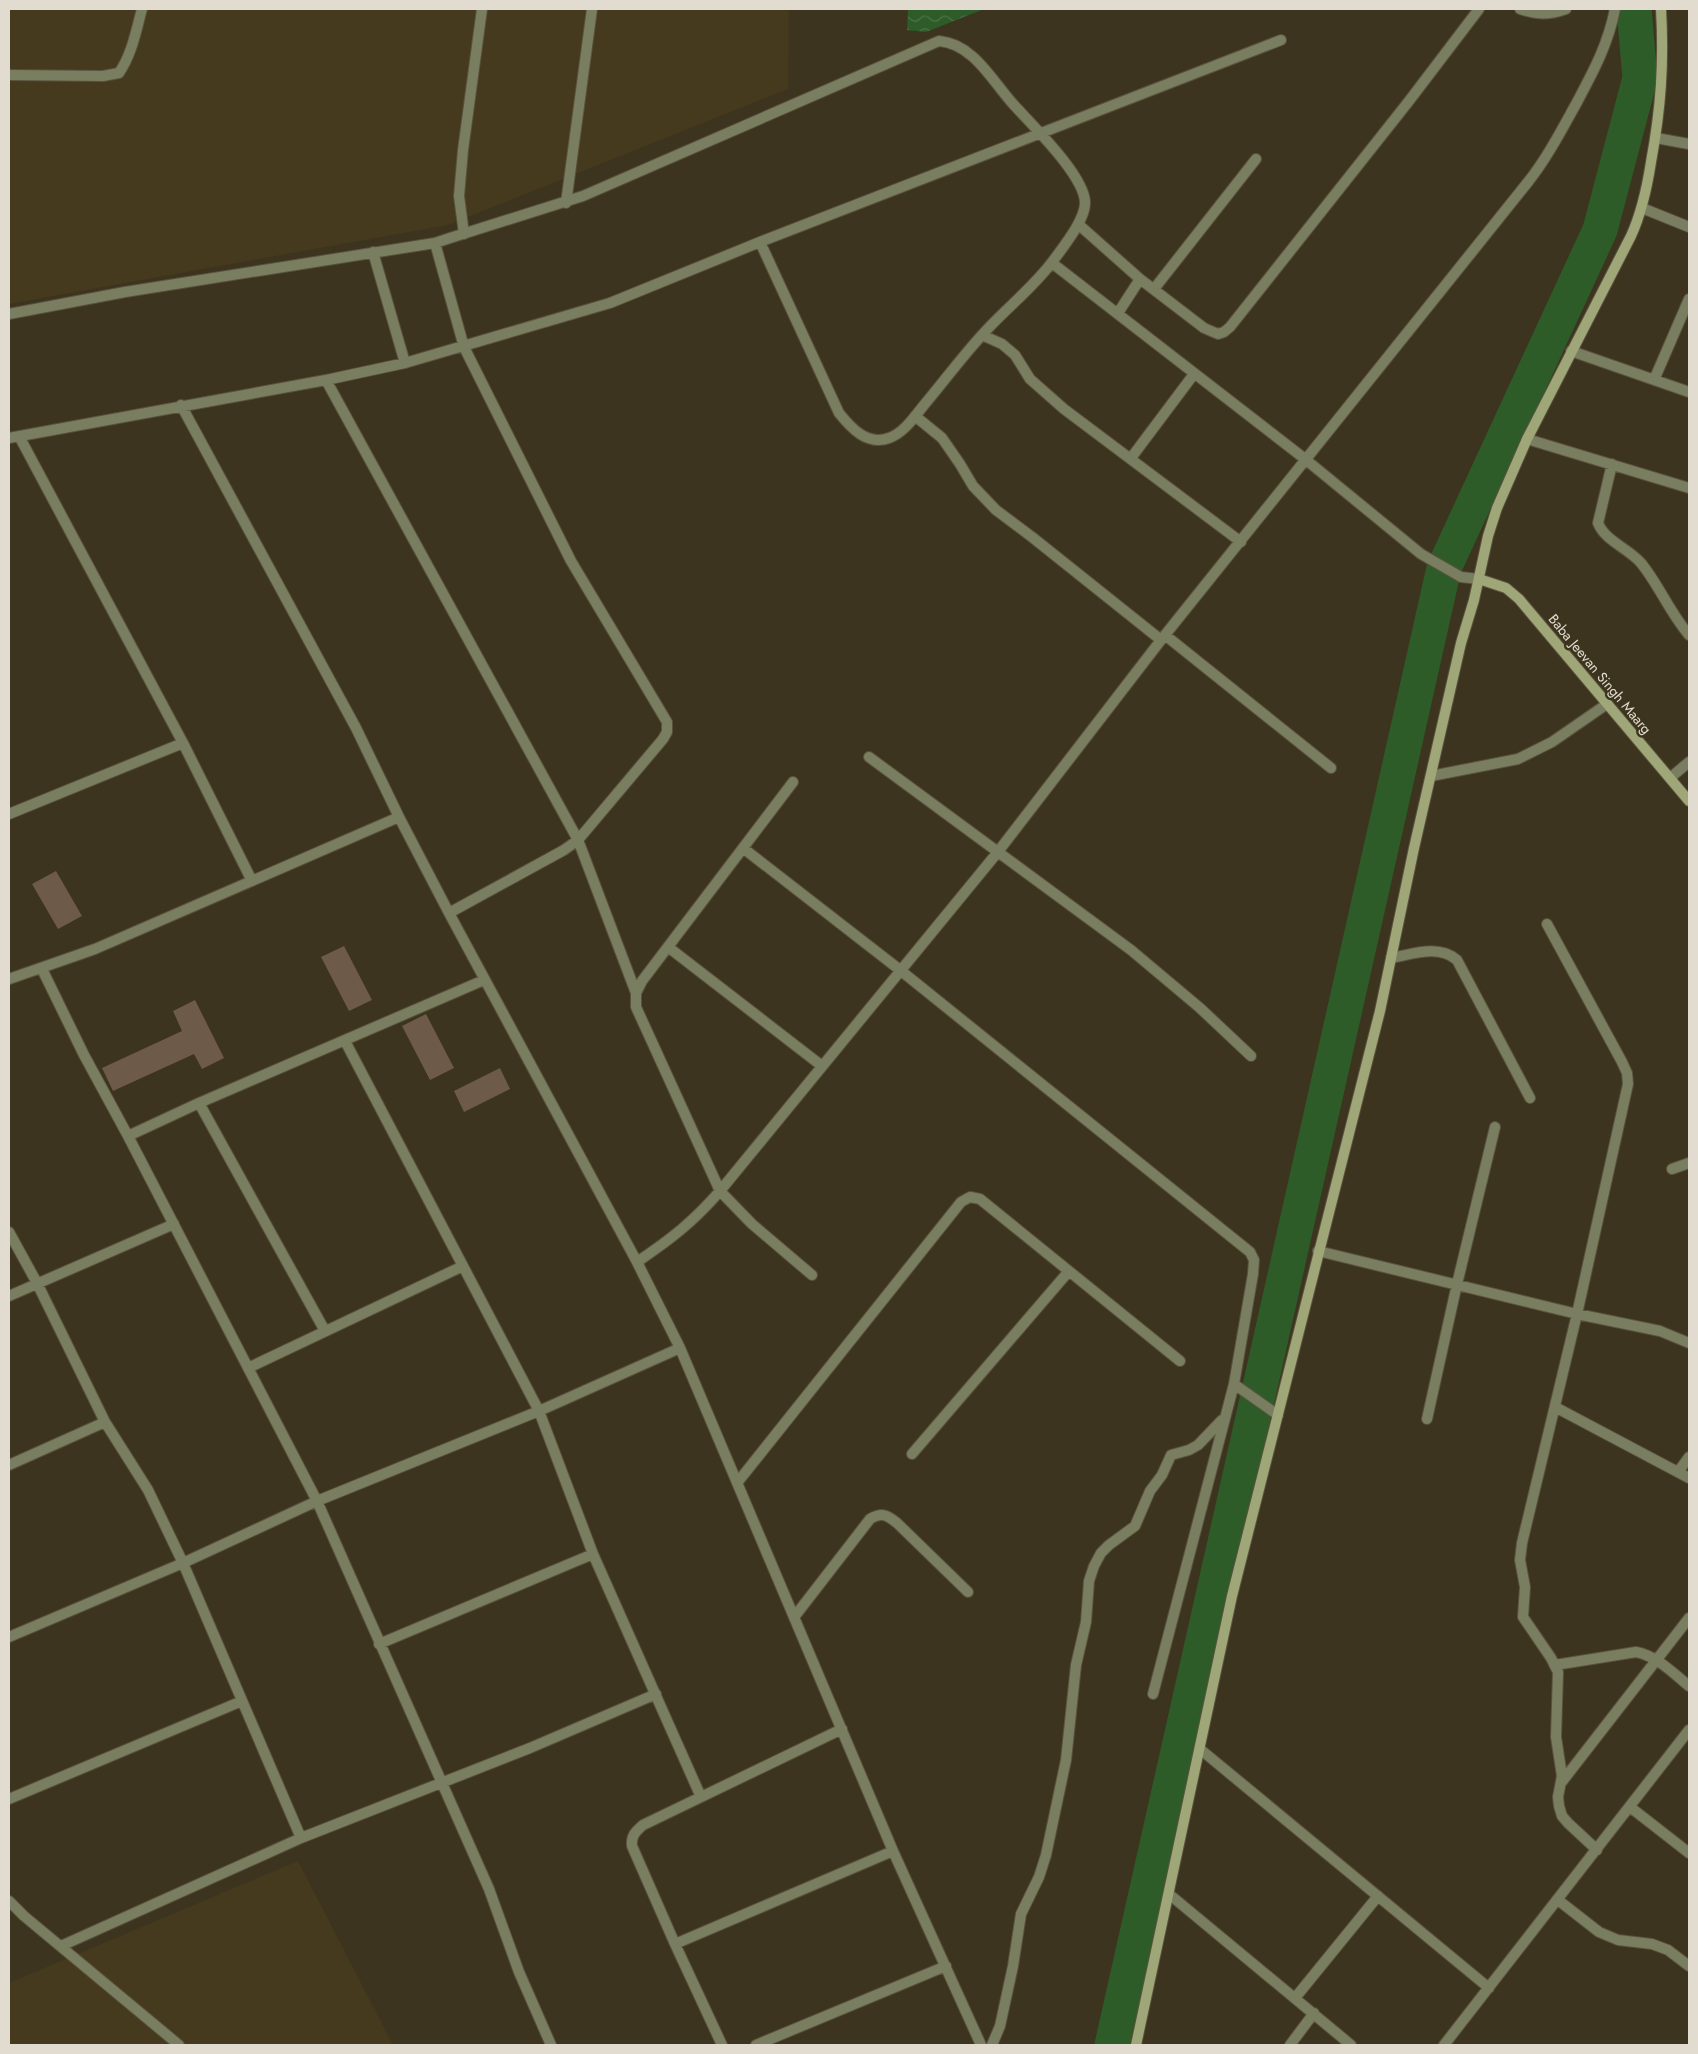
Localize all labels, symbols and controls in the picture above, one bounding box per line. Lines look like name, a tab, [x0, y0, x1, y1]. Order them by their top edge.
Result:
street label: Baba Jeevan Singh Maarg	[1544, 610, 1656, 738]

